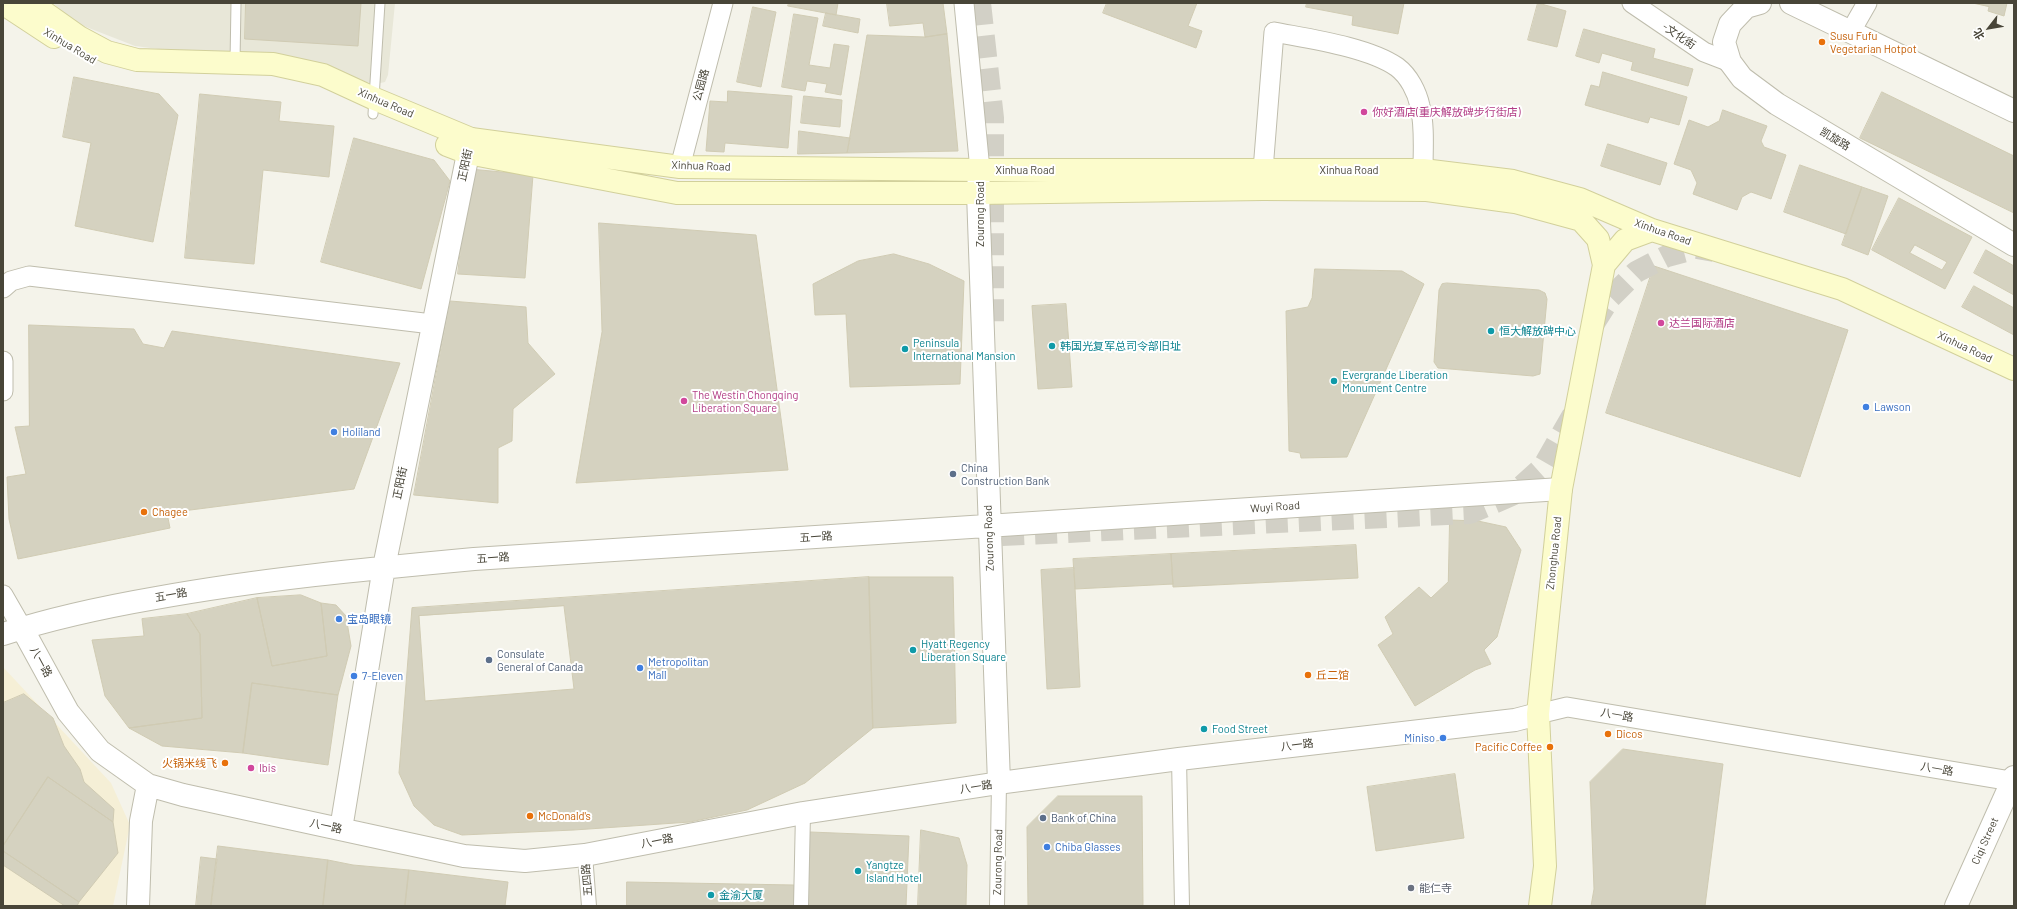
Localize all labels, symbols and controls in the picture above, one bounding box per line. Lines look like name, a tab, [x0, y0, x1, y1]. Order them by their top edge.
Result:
north arrow	[1969, 8, 2009, 48]
street label: -文化街	[1660, 20, 1698, 52]
street label: Xinhua Road	[41, 25, 99, 67]
text: 北	[1970, 26, 1987, 43]
place label: Susu Fufu Vegetarian Hotpot	[1830, 29, 1917, 55]
marker: Susu Fufu Vegetarian Hotpot	[1817, 37, 1827, 47]
street label: 公园路	[690, 67, 712, 103]
street label: Xinhua Road	[356, 85, 416, 121]
place label: 你好酒店(重庆解放碑步行街店)	[1372, 105, 1521, 119]
marker: 你好酒店(重庆解放碑步行街店)	[1359, 107, 1369, 117]
street label: 凯旋路	[1817, 125, 1853, 153]
street label: 正阳街	[455, 147, 475, 183]
street label: Xinhua Road	[671, 158, 731, 174]
street label: Xinhua Road	[995, 163, 1055, 177]
street label: Xinhua Road	[1319, 163, 1379, 177]
street label: Zourong Road	[973, 181, 987, 247]
street label: Xinhua Road	[1633, 216, 1693, 248]
place label: 达兰国际酒店	[1669, 316, 1735, 330]
marker: 达兰国际酒店	[1656, 318, 1666, 328]
place label: 恒大解放碑中心	[1499, 324, 1576, 338]
marker: 恒大解放碑中心	[1486, 326, 1496, 336]
street label: Xinhua Road	[1935, 329, 1995, 365]
place label: Peninsula International Mansion	[913, 336, 1016, 362]
place label: 韩国光复军总司令部旧址	[1060, 339, 1181, 353]
marker: 韩国光复军总司令部旧址	[1047, 341, 1057, 351]
marker: Peninsula International Mansion	[900, 344, 910, 354]
place label: Evergrande Liberation Monument Centre	[1342, 368, 1448, 394]
marker: Evergrande Liberation Monument Centre	[1329, 376, 1339, 386]
place label: The Westin Chongqing Liberation Square	[692, 388, 798, 414]
marker: The Westin Chongqing Liberation Square	[679, 396, 689, 406]
place label: Lawson	[1874, 400, 1911, 414]
marker: Lawson	[1861, 402, 1871, 412]
place label: Holiland	[342, 425, 381, 439]
marker: Holiland	[329, 427, 339, 437]
place label: China Construction Bank	[961, 461, 1049, 487]
street label: 正阳街	[390, 466, 410, 500]
marker: China Construction Bank	[948, 469, 958, 479]
street label: Wuyi Road	[1250, 499, 1300, 515]
place label: Chagee	[152, 505, 188, 519]
street label: Zourong Road	[981, 505, 997, 571]
marker: Chagee	[139, 507, 149, 517]
street label: Zhonghua Road	[1544, 516, 1564, 590]
street label: 五一路	[799, 529, 833, 545]
street label: 五一路	[476, 550, 510, 566]
street label: 五一路	[154, 586, 188, 604]
place label: 宝岛眼镜	[347, 612, 391, 626]
marker: 宝岛眼镜	[334, 614, 344, 624]
place label: Hyatt Regency Liberation Square	[921, 637, 1006, 663]
street label: 八一路	[27, 644, 55, 680]
marker: Hyatt Regency Liberation Square	[908, 645, 918, 655]
place label: Consulate General of Canada	[497, 647, 583, 673]
marker: Consulate General of Canada	[484, 655, 494, 665]
place label: Metropolitan Mall	[648, 655, 708, 681]
marker: Metropolitan Mall	[635, 663, 645, 673]
place label: 丘二馆	[1316, 668, 1349, 682]
place label: 7-Eleven	[362, 669, 403, 683]
marker: 丘二馆	[1303, 670, 1313, 680]
marker: 7-Eleven	[349, 671, 359, 681]
street label: 八一路	[1600, 706, 1634, 724]
place label: Food Street	[1212, 722, 1268, 736]
marker: Food Street	[1199, 724, 1209, 734]
place label: Dicos	[1616, 727, 1643, 741]
marker: Dicos	[1603, 729, 1613, 739]
place label: Miniso	[1404, 731, 1435, 745]
marker: Miniso	[1438, 733, 1448, 743]
street label: 八一路	[1280, 736, 1314, 754]
place label: Pacific Coffee	[1475, 740, 1542, 754]
marker: Pacific Coffee	[1545, 742, 1555, 752]
place label: 火锅米线飞	[162, 756, 217, 770]
marker: 火锅米线飞	[220, 758, 230, 768]
street label: 八一路	[1920, 760, 1954, 778]
place label: Ibis	[259, 761, 276, 775]
marker: Ibis	[246, 763, 256, 773]
street label: 八一路	[959, 778, 993, 796]
place label: McDonald's	[538, 809, 591, 823]
marker: McDonald's	[525, 811, 535, 821]
place label: Bank of China	[1051, 811, 1116, 825]
marker: Bank of China	[1038, 813, 1048, 823]
street label: Ciqi Street	[1969, 815, 2001, 867]
street label: 八一路	[308, 816, 344, 836]
street label: Zourong Road	[991, 829, 1005, 895]
street label: 八一路	[640, 831, 674, 851]
place label: Chiba Glasses	[1055, 840, 1121, 854]
marker: Chiba Glasses	[1042, 842, 1052, 852]
place label: Yangtze Island Hotel	[866, 858, 922, 884]
street label: 五四路	[579, 863, 595, 897]
marker: Yangtze Island Hotel	[853, 866, 863, 876]
place label: 能仁寺	[1419, 881, 1452, 895]
marker: 能仁寺	[1406, 883, 1416, 893]
place label: 金渝大厦	[719, 888, 763, 902]
marker: 金渝大厦	[706, 890, 716, 900]

